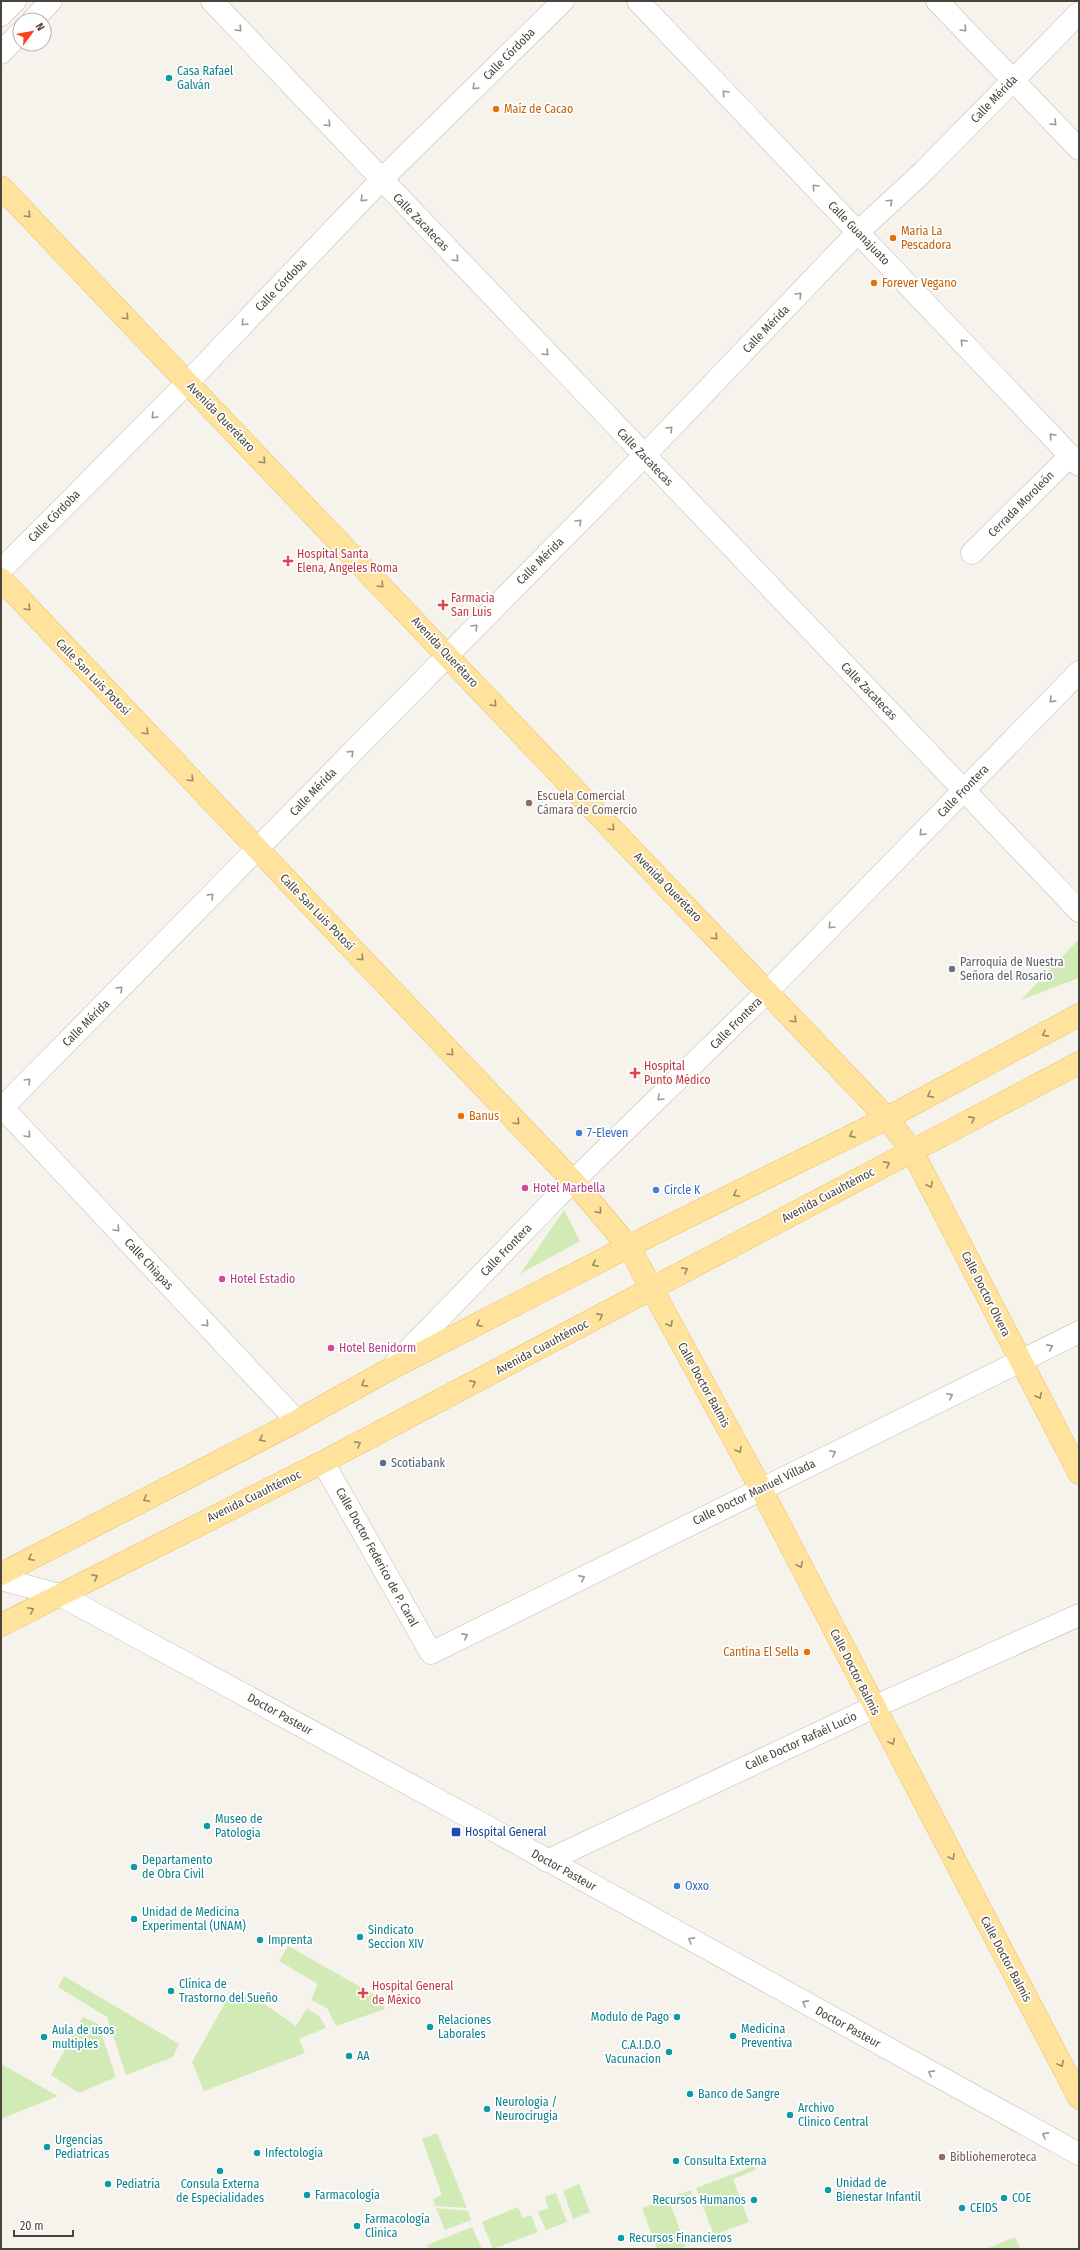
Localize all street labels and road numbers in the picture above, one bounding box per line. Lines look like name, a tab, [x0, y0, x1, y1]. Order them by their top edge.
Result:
street label: Calle Córdoba	[480, 25, 538, 83]
street label: Calle Mérida	[968, 72, 1020, 126]
street label: Calle Zacatecas	[390, 190, 452, 254]
street label: Calle Guanajuato	[825, 198, 893, 268]
street label: Calle Córdoba	[252, 256, 310, 314]
street label: Calle Mérida	[740, 302, 792, 356]
street label: Avenida Querétaro	[184, 379, 258, 455]
street label: Calle Zacatecas	[614, 425, 676, 489]
street label: Cerrada Moroleón	[985, 468, 1057, 540]
street label: Calle Córdoba	[25, 487, 83, 545]
street label: Calle Mérida	[514, 534, 567, 587]
street label: Avenida Querétaro	[409, 614, 481, 690]
street label: Calle San Luis Potosí	[53, 636, 133, 718]
street label: Calle Zacatecas	[838, 659, 900, 723]
street label: Calle Frontera	[935, 762, 992, 820]
street label: Calle Mérida	[287, 765, 339, 819]
street label: Avenida Querétaro	[631, 849, 705, 925]
street label: Calle San Luis Potosí	[277, 871, 357, 953]
street label: Calle Frontera	[707, 994, 765, 1052]
street label: Calle Mérida	[60, 996, 113, 1049]
street label: Avenida Cuauhtémoc	[779, 1165, 877, 1225]
street label: Calle Frontera	[478, 1221, 535, 1279]
street label: Calle Chiapas	[122, 1235, 176, 1293]
street label: Calle Doctor Olvera	[958, 1249, 1014, 1339]
street label: Avenida Cuauhtémoc	[493, 1317, 591, 1377]
street label: Calle Doctor Balmis	[675, 1340, 733, 1430]
street label: Calle Doctor Manuel Villada	[690, 1456, 818, 1528]
street label: Avenida Cuauhtémoc	[205, 1467, 303, 1525]
street label: Calle Doctor Federico de P. Caral	[333, 1485, 421, 1629]
street label: Calle Doctor Balmis	[827, 1626, 883, 1718]
street label: Doctor Pasteur	[245, 1690, 316, 1738]
street label: Calle Doctor Rafaél Lucio	[743, 1709, 859, 1773]
street label: Doctor Pasteur	[529, 1846, 600, 1894]
street label: Calle Doctor Balmis	[977, 1914, 1035, 2004]
street label: Doctor Pasteur	[813, 2003, 884, 2051]

